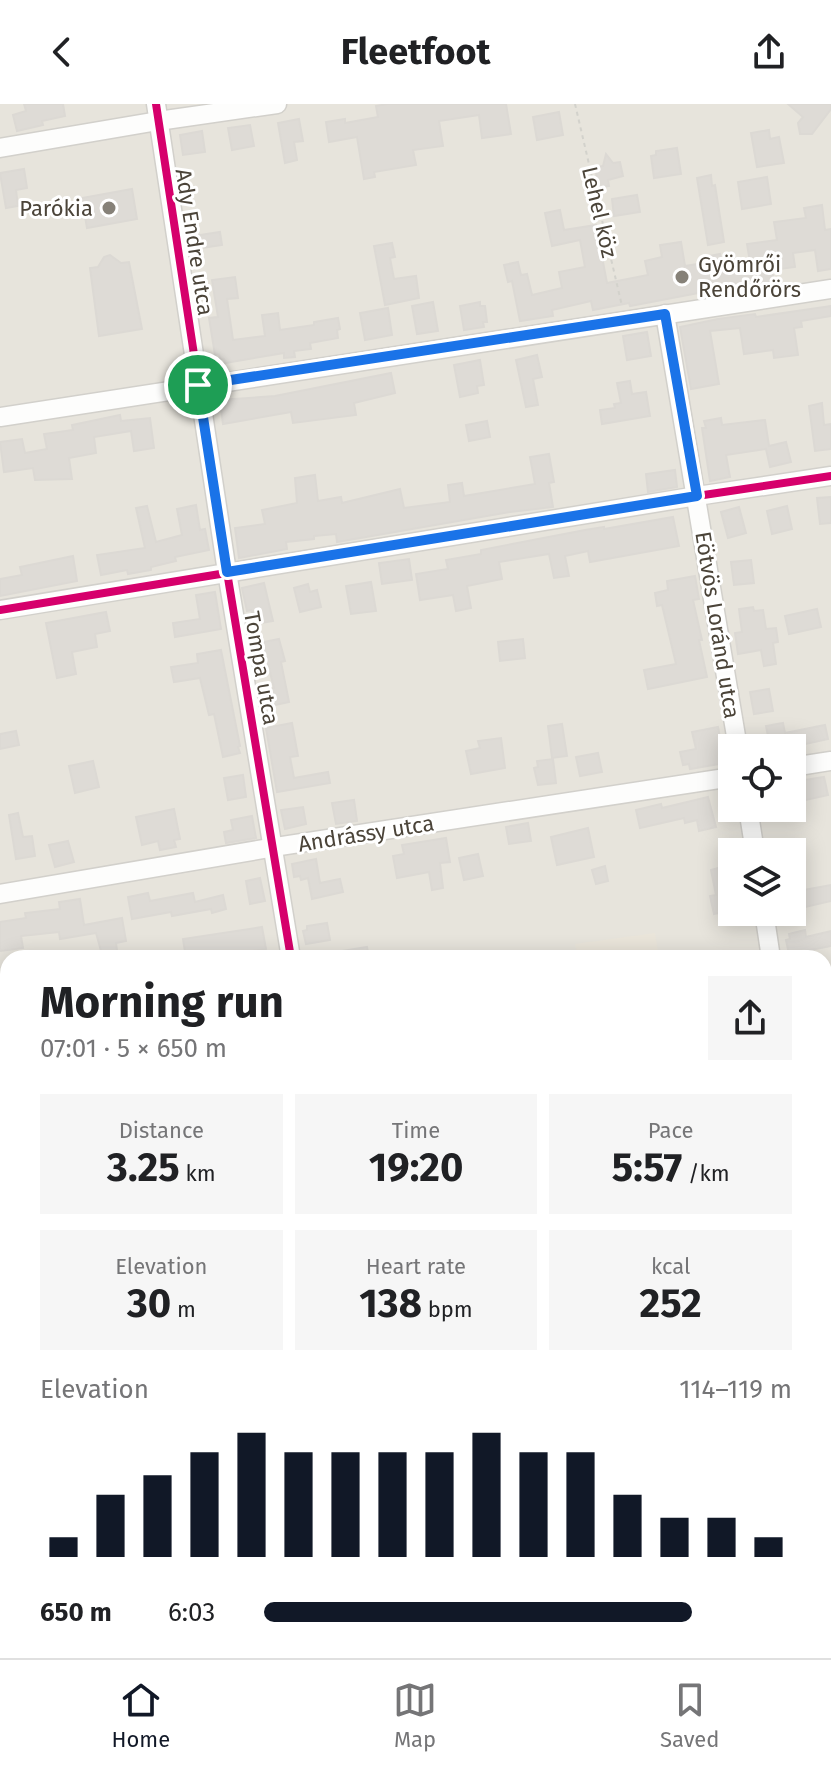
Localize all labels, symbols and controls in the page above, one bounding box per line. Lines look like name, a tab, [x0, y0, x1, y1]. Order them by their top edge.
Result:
icon: back	[40, 30, 84, 74]
text: Fleetfoot	[341, 30, 490, 74]
icon: share	[747, 30, 791, 74]
street label: Lehel köz	[576, 164, 623, 260]
street label: Ady Endre utca	[170, 167, 219, 317]
place label: Parókia	[19, 195, 93, 222]
marker: Parókia	[100, 199, 118, 217]
place label: Gyömrői Rendőrörs	[698, 251, 801, 303]
marker: Gyömrői Rendőrörs	[673, 268, 691, 286]
pin	[164, 351, 232, 419]
icon: arrive	[176, 363, 220, 407]
street label: Eötvös Loránd utca	[689, 530, 746, 721]
street label: Tompa utca	[238, 609, 285, 727]
map controls	[718, 734, 806, 926]
button: locate	[718, 734, 806, 822]
street label: Andrássy utca	[296, 809, 436, 858]
button: layers	[718, 838, 806, 926]
text: Morning run	[40, 976, 284, 1029]
button: share	[708, 976, 792, 1060]
text: 07:01 · 5 × 650 m	[40, 1033, 227, 1064]
text: Distance	[119, 1117, 204, 1144]
text: Time	[392, 1117, 440, 1144]
text: Pace	[648, 1117, 693, 1144]
text: 3.25	[107, 1144, 180, 1192]
text: 19:20	[369, 1144, 463, 1192]
text: 5:57	[612, 1144, 682, 1192]
text: km	[180, 1160, 216, 1187]
text: /km	[682, 1160, 730, 1187]
text: Elevation	[115, 1253, 207, 1280]
text: Heart rate	[366, 1253, 466, 1280]
text: kcal	[651, 1253, 690, 1280]
text: 30	[127, 1280, 171, 1328]
text: 138	[359, 1280, 422, 1328]
text: 252	[640, 1280, 702, 1328]
text: m	[171, 1296, 196, 1323]
text: bpm	[422, 1296, 473, 1323]
text: Elevation	[40, 1374, 149, 1405]
text: 114–119 m	[679, 1374, 792, 1405]
text: 650 m	[40, 1597, 112, 1628]
text: 6:03	[168, 1597, 215, 1628]
tab: Home	[111, 1678, 170, 1753]
tab: Map	[393, 1678, 437, 1753]
tab: Saved	[660, 1678, 720, 1753]

